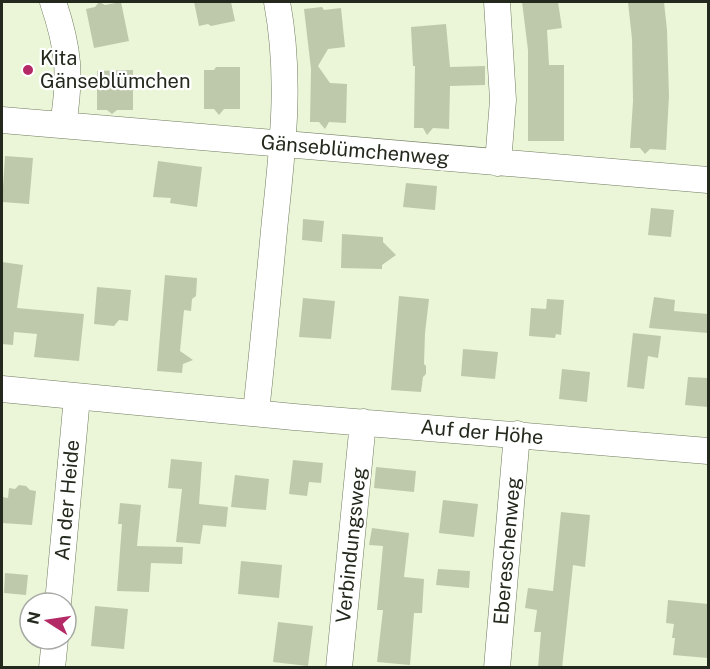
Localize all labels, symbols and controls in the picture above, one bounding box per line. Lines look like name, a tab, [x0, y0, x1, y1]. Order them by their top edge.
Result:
place label: Kita Gänseblümchen	[40, 46, 190, 93]
marker: Kita Gänseblümchen	[21, 63, 35, 77]
street label: Gänseblümchenweg	[260, 130, 450, 170]
street label: Auf der Höhe	[419, 415, 545, 449]
street label: An der Heide	[50, 439, 84, 561]
street label: Verbindungsweg	[331, 466, 371, 624]
street label: Ebereschenweg	[489, 476, 525, 626]
north arrow	[18, 591, 78, 651]
text: N	[23, 610, 44, 626]

